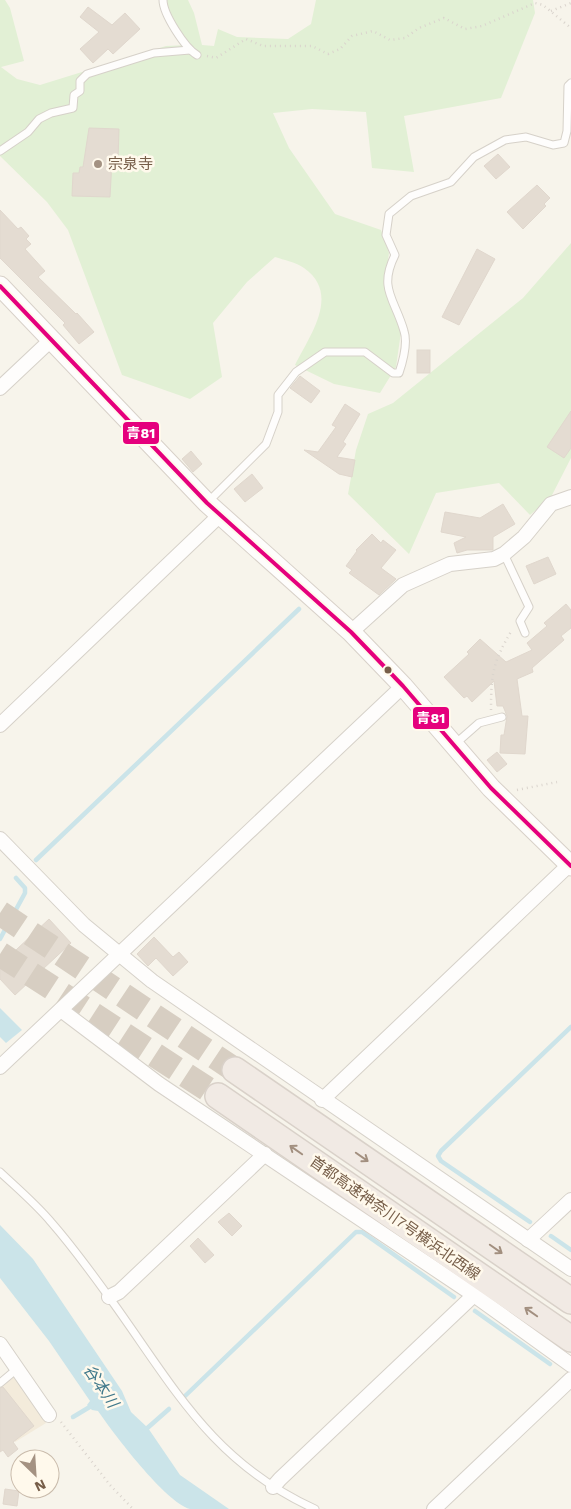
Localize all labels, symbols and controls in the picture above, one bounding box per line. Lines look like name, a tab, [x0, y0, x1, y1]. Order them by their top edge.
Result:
place label: 宗泉寺	[108, 155, 153, 173]
marker: 宗泉寺	[92, 158, 104, 170]
line badge: 青81	[122, 421, 160, 445]
text: 青81	[127, 425, 155, 441]
unlabelled marker	[383, 665, 393, 675]
line badge: 青81	[412, 706, 450, 730]
text: 青81	[417, 710, 445, 726]
one-way arrow	[290, 1145, 304, 1155]
street label: 首都高速神奈川7号横浜北西線	[307, 1152, 483, 1284]
one-way arrow	[355, 1152, 369, 1162]
one-way arrow	[488, 1244, 502, 1254]
one-way arrow	[524, 1307, 538, 1317]
water label: 谷本川	[80, 1361, 123, 1413]
north arrow	[10, 1449, 60, 1499]
text: N	[32, 1476, 49, 1495]

